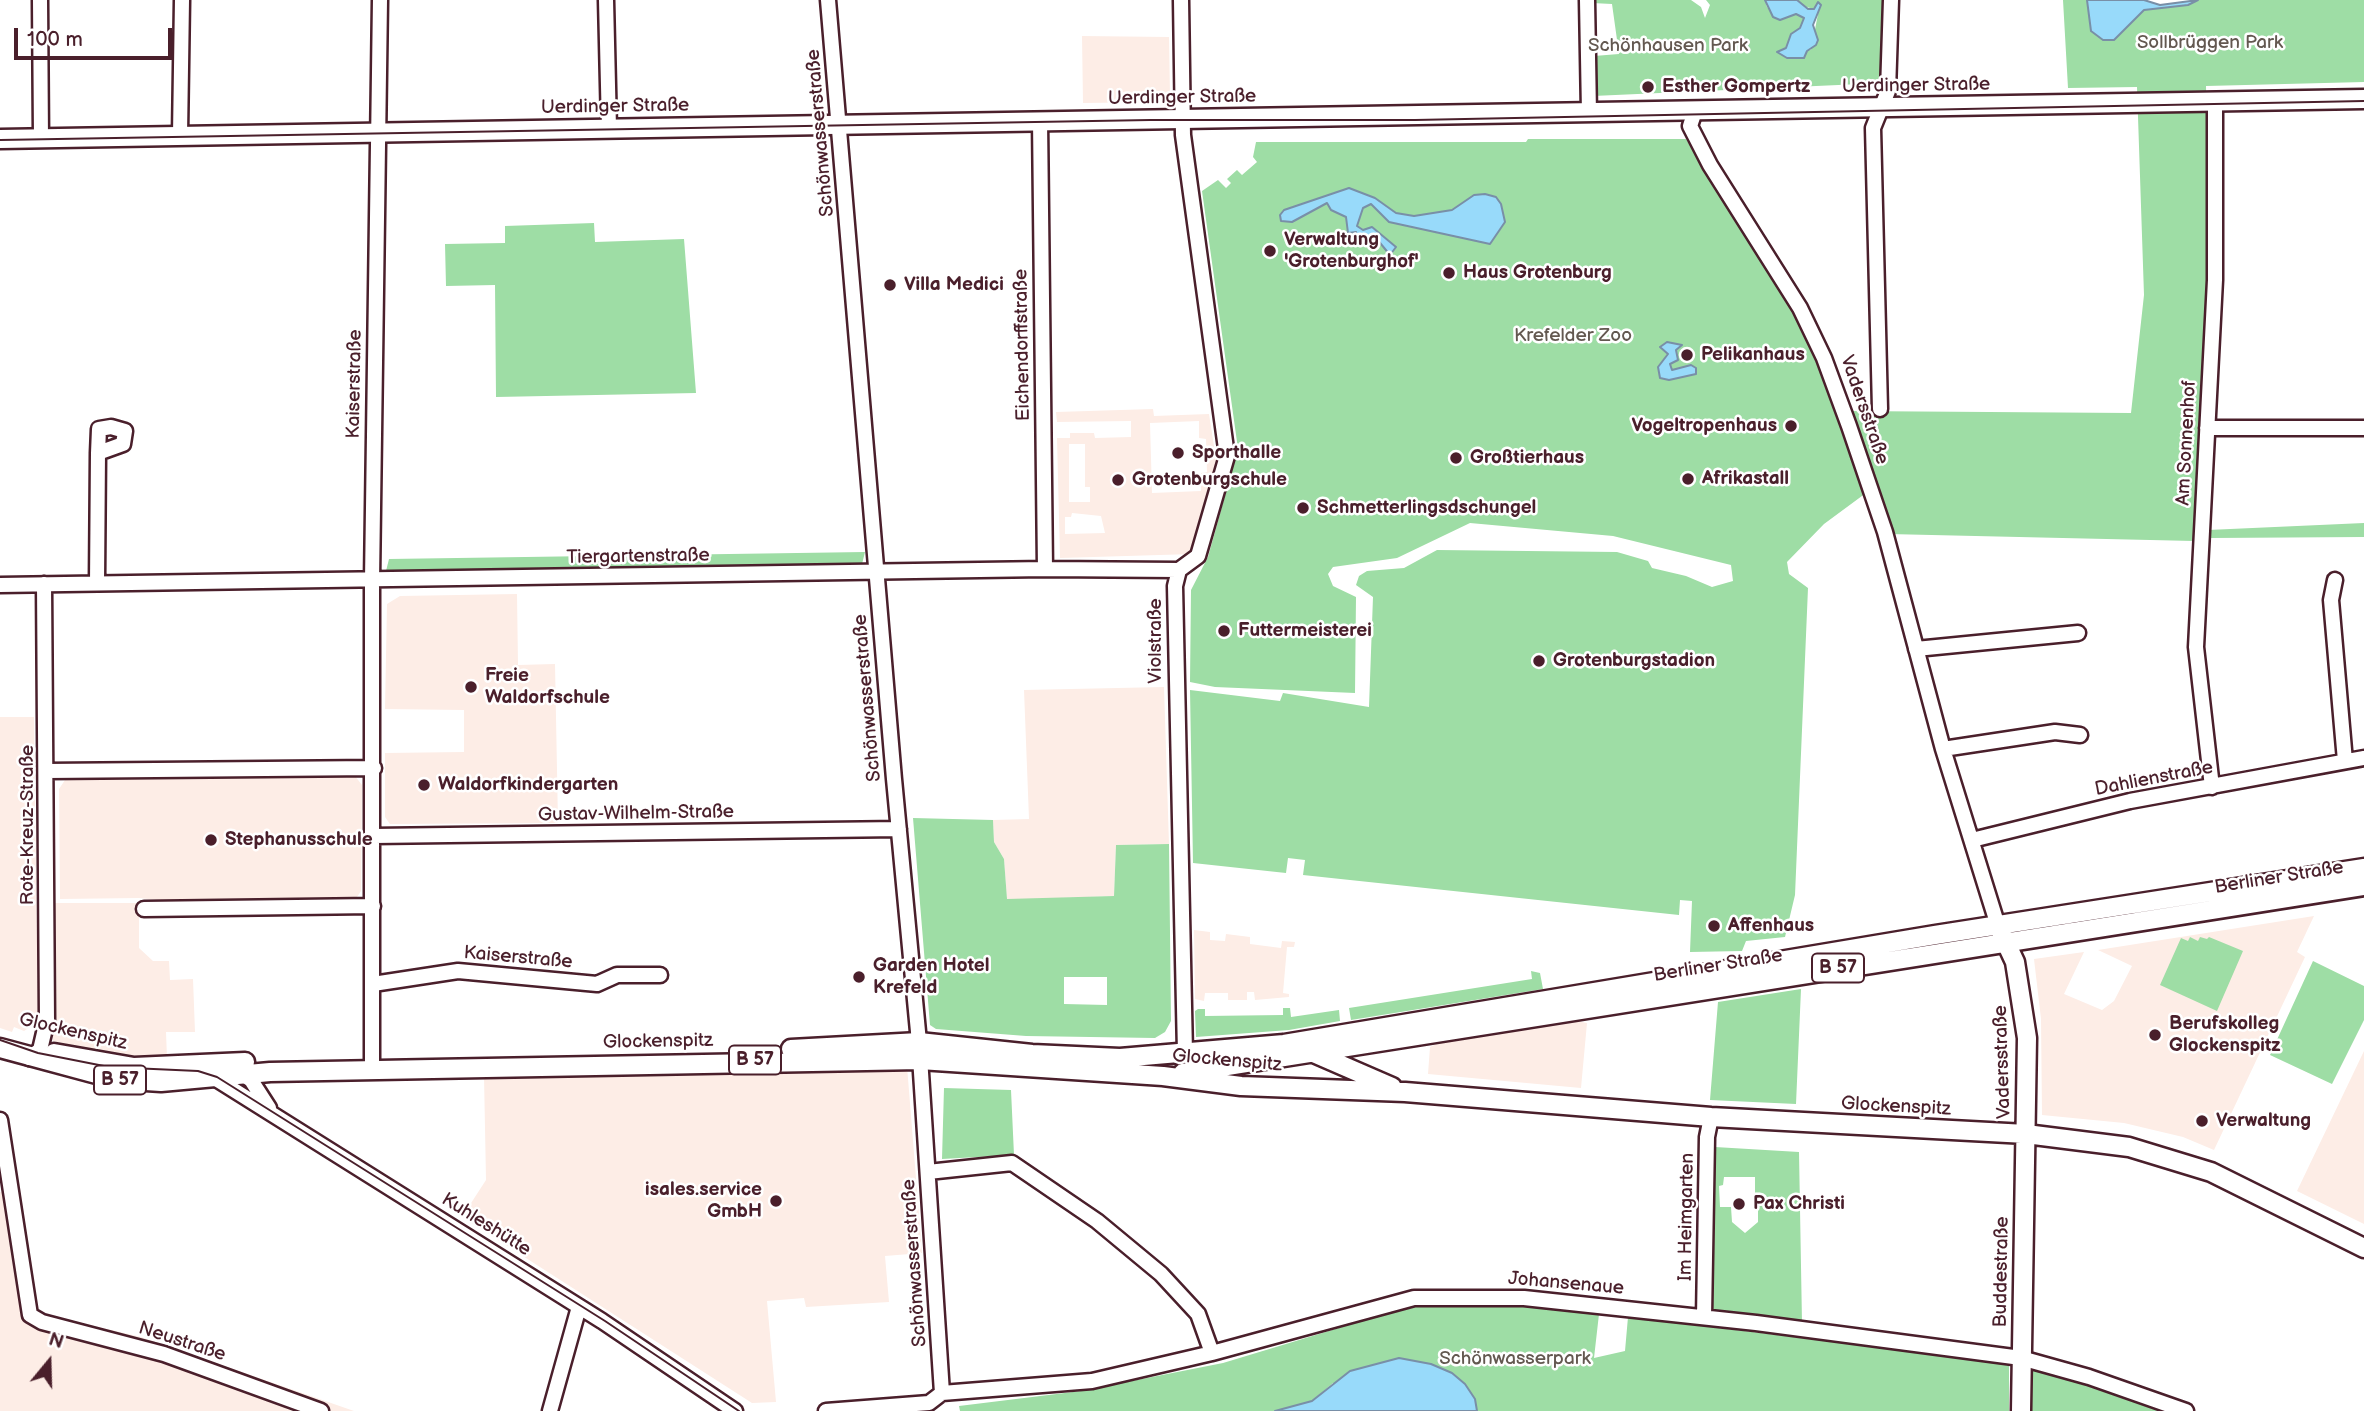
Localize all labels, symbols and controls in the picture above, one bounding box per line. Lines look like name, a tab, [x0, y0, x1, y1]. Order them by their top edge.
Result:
scale bar	[18, 14, 175, 58]
text: 100 m	[27, 27, 83, 52]
park label: Sollbrüggen Park	[2137, 32, 2283, 54]
park label: Schönhausen Park	[1588, 35, 1748, 57]
street label: Schönwasserstraße	[802, 48, 840, 218]
street label: Uerdinger Straße	[1842, 73, 1990, 99]
place label: Esther Gompertz	[1662, 76, 1810, 98]
marker: Esther Gompertz	[1640, 79, 1656, 95]
street label: Uerdinger Straße	[1108, 85, 1256, 111]
street label: Uerdinger Straße	[541, 94, 689, 120]
place label: Verwaltung 'Grotenburghof'	[1284, 229, 1419, 273]
marker: Verwaltung 'Grotenburghof'	[1262, 243, 1278, 259]
place label: Haus Grotenburg	[1463, 262, 1612, 284]
marker: Haus Grotenburg	[1441, 265, 1457, 281]
street label: Eichendorffstraße	[1010, 269, 1036, 421]
place label: Villa Medici	[904, 274, 1004, 296]
marker: Villa Medici	[882, 277, 898, 293]
park label: Krefelder Zoo	[1514, 325, 1632, 347]
street label: Kaiserstraße	[343, 329, 367, 439]
place label: Pelikanhaus	[1701, 344, 1805, 366]
marker: Pelikanhaus	[1679, 347, 1695, 363]
street label: Vadersstraße	[1835, 353, 1893, 467]
street label: Am Sonnenhof	[2172, 380, 2202, 506]
place label: Vogeltropenhaus	[1631, 415, 1777, 437]
marker: Vogeltropenhaus	[1783, 418, 1799, 434]
place label: Sporthalle	[1192, 442, 1281, 464]
marker: Sporthalle	[1170, 445, 1186, 461]
place label: Großtierhaus	[1470, 447, 1584, 469]
marker: Großtierhaus	[1448, 450, 1464, 466]
place label: Afrikastall	[1702, 468, 1789, 490]
place label: Grotenburgschule	[1132, 469, 1287, 491]
marker: Afrikastall	[1680, 471, 1696, 487]
marker: Grotenburgschule	[1110, 472, 1126, 488]
place label: Schmetterlingsdschungel	[1317, 497, 1536, 519]
marker: Schmetterlingsdschungel	[1295, 500, 1311, 516]
street label: Tiergartenstraße	[566, 544, 710, 570]
street label: Violstraße	[1145, 598, 1167, 684]
street label: Schönwasserstraße	[849, 613, 887, 783]
place label: Futtermeisterei	[1238, 620, 1372, 642]
marker: Futtermeisterei	[1216, 623, 1232, 639]
place label: Grotenburgstadion	[1553, 650, 1715, 672]
marker: Grotenburgstadion	[1531, 653, 1547, 669]
place label: Freie Waldorfschule	[485, 665, 610, 709]
marker: Freie Waldorfschule	[463, 679, 479, 695]
street label: Rote-Kreuz-Straße	[17, 745, 39, 905]
street label: Dahlienstraße	[2093, 756, 2215, 802]
place label: Waldorfkindergarten	[438, 774, 618, 796]
marker: Waldorfkindergarten	[416, 777, 432, 793]
street label: Gustav-Wilhelm-Straße	[538, 801, 734, 827]
place label: Stephanusschule	[225, 829, 373, 851]
marker: Stephanusschule	[203, 832, 219, 848]
street label: Berliner Straße	[2213, 857, 2345, 899]
place label: Affenhaus	[1728, 915, 1814, 937]
marker: Affenhaus	[1706, 918, 1722, 934]
street label: Kaiserstraße	[463, 942, 573, 974]
street label: Berliner Straße	[1652, 945, 1784, 987]
road number: B 57	[1812, 953, 1864, 982]
place label: Garden Hotel Krefeld	[873, 955, 989, 999]
marker: Garden Hotel Krefeld	[851, 969, 867, 985]
street label: Vadersstraße	[1990, 1005, 2016, 1119]
street label: Glockenspitz	[17, 1009, 129, 1055]
place label: Berufskolleg Glockenspitz	[2169, 1013, 2281, 1057]
marker: Berufskolleg Glockenspitz	[2147, 1027, 2163, 1043]
street label: Glockenspitz	[603, 1030, 713, 1054]
road number: B 57	[729, 1045, 781, 1074]
street label: Glockenspitz	[1171, 1045, 1283, 1077]
road number: B 57	[94, 1065, 146, 1094]
street label: Glockenspitz	[1840, 1093, 1952, 1121]
place label: Verwaltung	[2216, 1110, 2311, 1132]
marker: Verwaltung	[2194, 1113, 2210, 1129]
street label: Im Heimgarten	[1674, 1153, 1700, 1281]
street label: Schönwasserstraße	[898, 1178, 932, 1348]
place label: isales.service GmbH	[645, 1179, 762, 1223]
street label: Kuhleshütte	[437, 1189, 535, 1261]
marker: isales.service GmbH	[768, 1193, 784, 1209]
place label: Pax Christi	[1753, 1193, 1845, 1215]
marker: Pax Christi	[1731, 1196, 1747, 1212]
street label: Buddestraße	[1990, 1216, 2014, 1328]
street label: Johansenaue	[1507, 1268, 1625, 1300]
street label: Neustraße	[135, 1317, 229, 1367]
north arrow	[14, 1327, 84, 1397]
text: N	[46, 1328, 66, 1355]
park label: Schönwasserpark	[1439, 1348, 1591, 1370]

